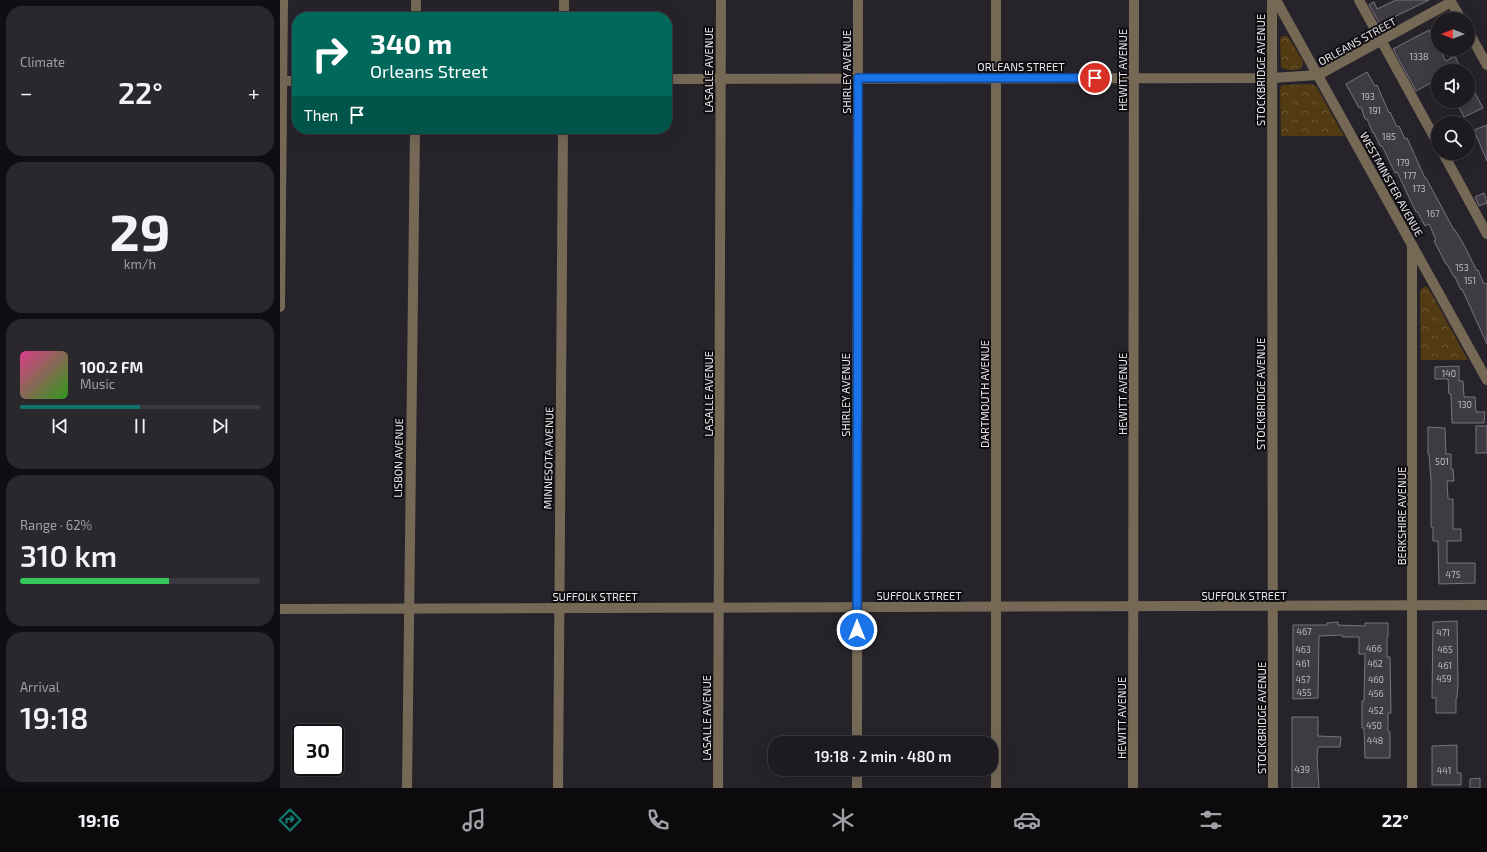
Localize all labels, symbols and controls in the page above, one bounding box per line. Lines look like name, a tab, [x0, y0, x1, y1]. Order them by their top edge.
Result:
north arrow	[1431, 12, 1475, 56]
map controls	[1431, 12, 1475, 160]
street label: STOCKBRIDGE AVENUE	[1254, 14, 1267, 126]
street label: ORLEANS STREET	[1316, 14, 1399, 68]
text: 340 m	[370, 26, 452, 60]
street label: LASALLE AVENUE	[702, 27, 715, 113]
icon: right	[304, 28, 356, 80]
street label: HEWITT AVENUE	[1116, 29, 1129, 111]
street label: SHIRLEY AVENUE	[840, 30, 853, 114]
house number: 1338	[1409, 51, 1429, 62]
text: Climate	[20, 54, 65, 70]
text: Orleans Street	[370, 60, 488, 82]
street label: ORLEANS STREET	[977, 60, 1065, 73]
pin	[1078, 61, 1112, 95]
button: sound	[1431, 64, 1475, 108]
icon: arrive	[1084, 67, 1106, 89]
text: 22°	[118, 74, 163, 110]
text: −	[20, 79, 33, 105]
text: +	[248, 79, 260, 105]
house number: 193	[1361, 91, 1375, 102]
icon: arrive	[346, 104, 368, 126]
house number: 191	[1369, 105, 1381, 116]
text: Then	[304, 106, 338, 124]
button: search	[1431, 116, 1475, 160]
street label: WESTMINSTER AVENUE	[1358, 129, 1426, 239]
house number: 185	[1382, 131, 1396, 142]
house number: 179	[1396, 157, 1410, 168]
house number: 177	[1404, 170, 1417, 181]
house number: 173	[1412, 183, 1426, 194]
text: 29	[110, 199, 170, 261]
house number: 167	[1426, 208, 1440, 219]
text: km/h	[124, 256, 156, 272]
house number: 153	[1455, 262, 1469, 273]
house number: 151	[1464, 275, 1476, 286]
street label: STOCKBRIDGE AVENUE	[1254, 338, 1267, 450]
street label: DARTMOUTH AVENUE	[978, 340, 991, 448]
street label: LASALLE AVENUE	[702, 351, 715, 437]
street label: SHIRLEY AVENUE	[839, 353, 852, 437]
street label: HEWITT AVENUE	[1116, 353, 1129, 435]
text: 100.2 FM	[80, 358, 143, 376]
house number: 140	[1442, 368, 1456, 379]
text: Music	[80, 376, 115, 392]
house number: 130	[1458, 399, 1472, 410]
street label: MINNESOTA AVENUE	[541, 407, 555, 509]
icon: previous	[49, 415, 71, 437]
icon: pause	[129, 415, 151, 437]
icon: next	[209, 415, 231, 437]
street label: LISBON AVENUE	[391, 418, 405, 498]
house number: 501	[1435, 456, 1449, 467]
street label: BERKSHIRE AVENUE	[1395, 467, 1408, 565]
text: Range · 62%	[20, 517, 92, 533]
text: 310 km	[20, 537, 117, 573]
house number: 475	[1446, 569, 1461, 580]
street label: SUFFOLK STREET	[876, 589, 962, 602]
street label: SUFFOLK STREET	[1201, 589, 1287, 602]
street label: SUFFOLK STREET	[552, 590, 638, 603]
position arrow	[836, 609, 878, 651]
house number: 467	[1296, 626, 1312, 637]
house number: 471	[1436, 627, 1450, 638]
house number: 466	[1366, 643, 1382, 654]
house number: 463	[1295, 644, 1311, 655]
house number: 465	[1437, 644, 1453, 655]
house number: 461	[1296, 658, 1310, 669]
house number: 462	[1367, 658, 1383, 669]
house number: 461	[1438, 660, 1452, 671]
street label: STOCKBRIDGE AVENUE	[1255, 662, 1268, 774]
house number: 459	[1436, 673, 1452, 684]
house number: 457	[1296, 674, 1311, 685]
house number: 460	[1368, 674, 1384, 685]
street label: LASALLE AVENUE	[700, 675, 713, 761]
street label: HEWITT AVENUE	[1115, 677, 1128, 759]
text: Arrival	[20, 679, 60, 695]
house number: 455	[1296, 687, 1312, 698]
house number: 456	[1368, 688, 1384, 699]
text: 19:18	[20, 699, 88, 735]
house number: 452	[1368, 705, 1384, 716]
house number: 450	[1366, 720, 1382, 731]
speed limit sign: 30	[292, 724, 344, 776]
house number: 448	[1367, 735, 1383, 746]
text: 19:18 · 2 min · 480 m	[814, 747, 952, 765]
house number: 439	[1294, 764, 1310, 775]
house number: 441	[1437, 765, 1451, 776]
icon: directions	[276, 806, 304, 834]
icon: music	[460, 806, 488, 834]
icon: phone	[644, 806, 672, 834]
icon: climate	[829, 806, 857, 834]
icon: car	[1013, 806, 1041, 834]
icon: filters	[1197, 806, 1225, 834]
text: 19:16	[78, 809, 120, 831]
text: 22°	[1382, 809, 1409, 831]

